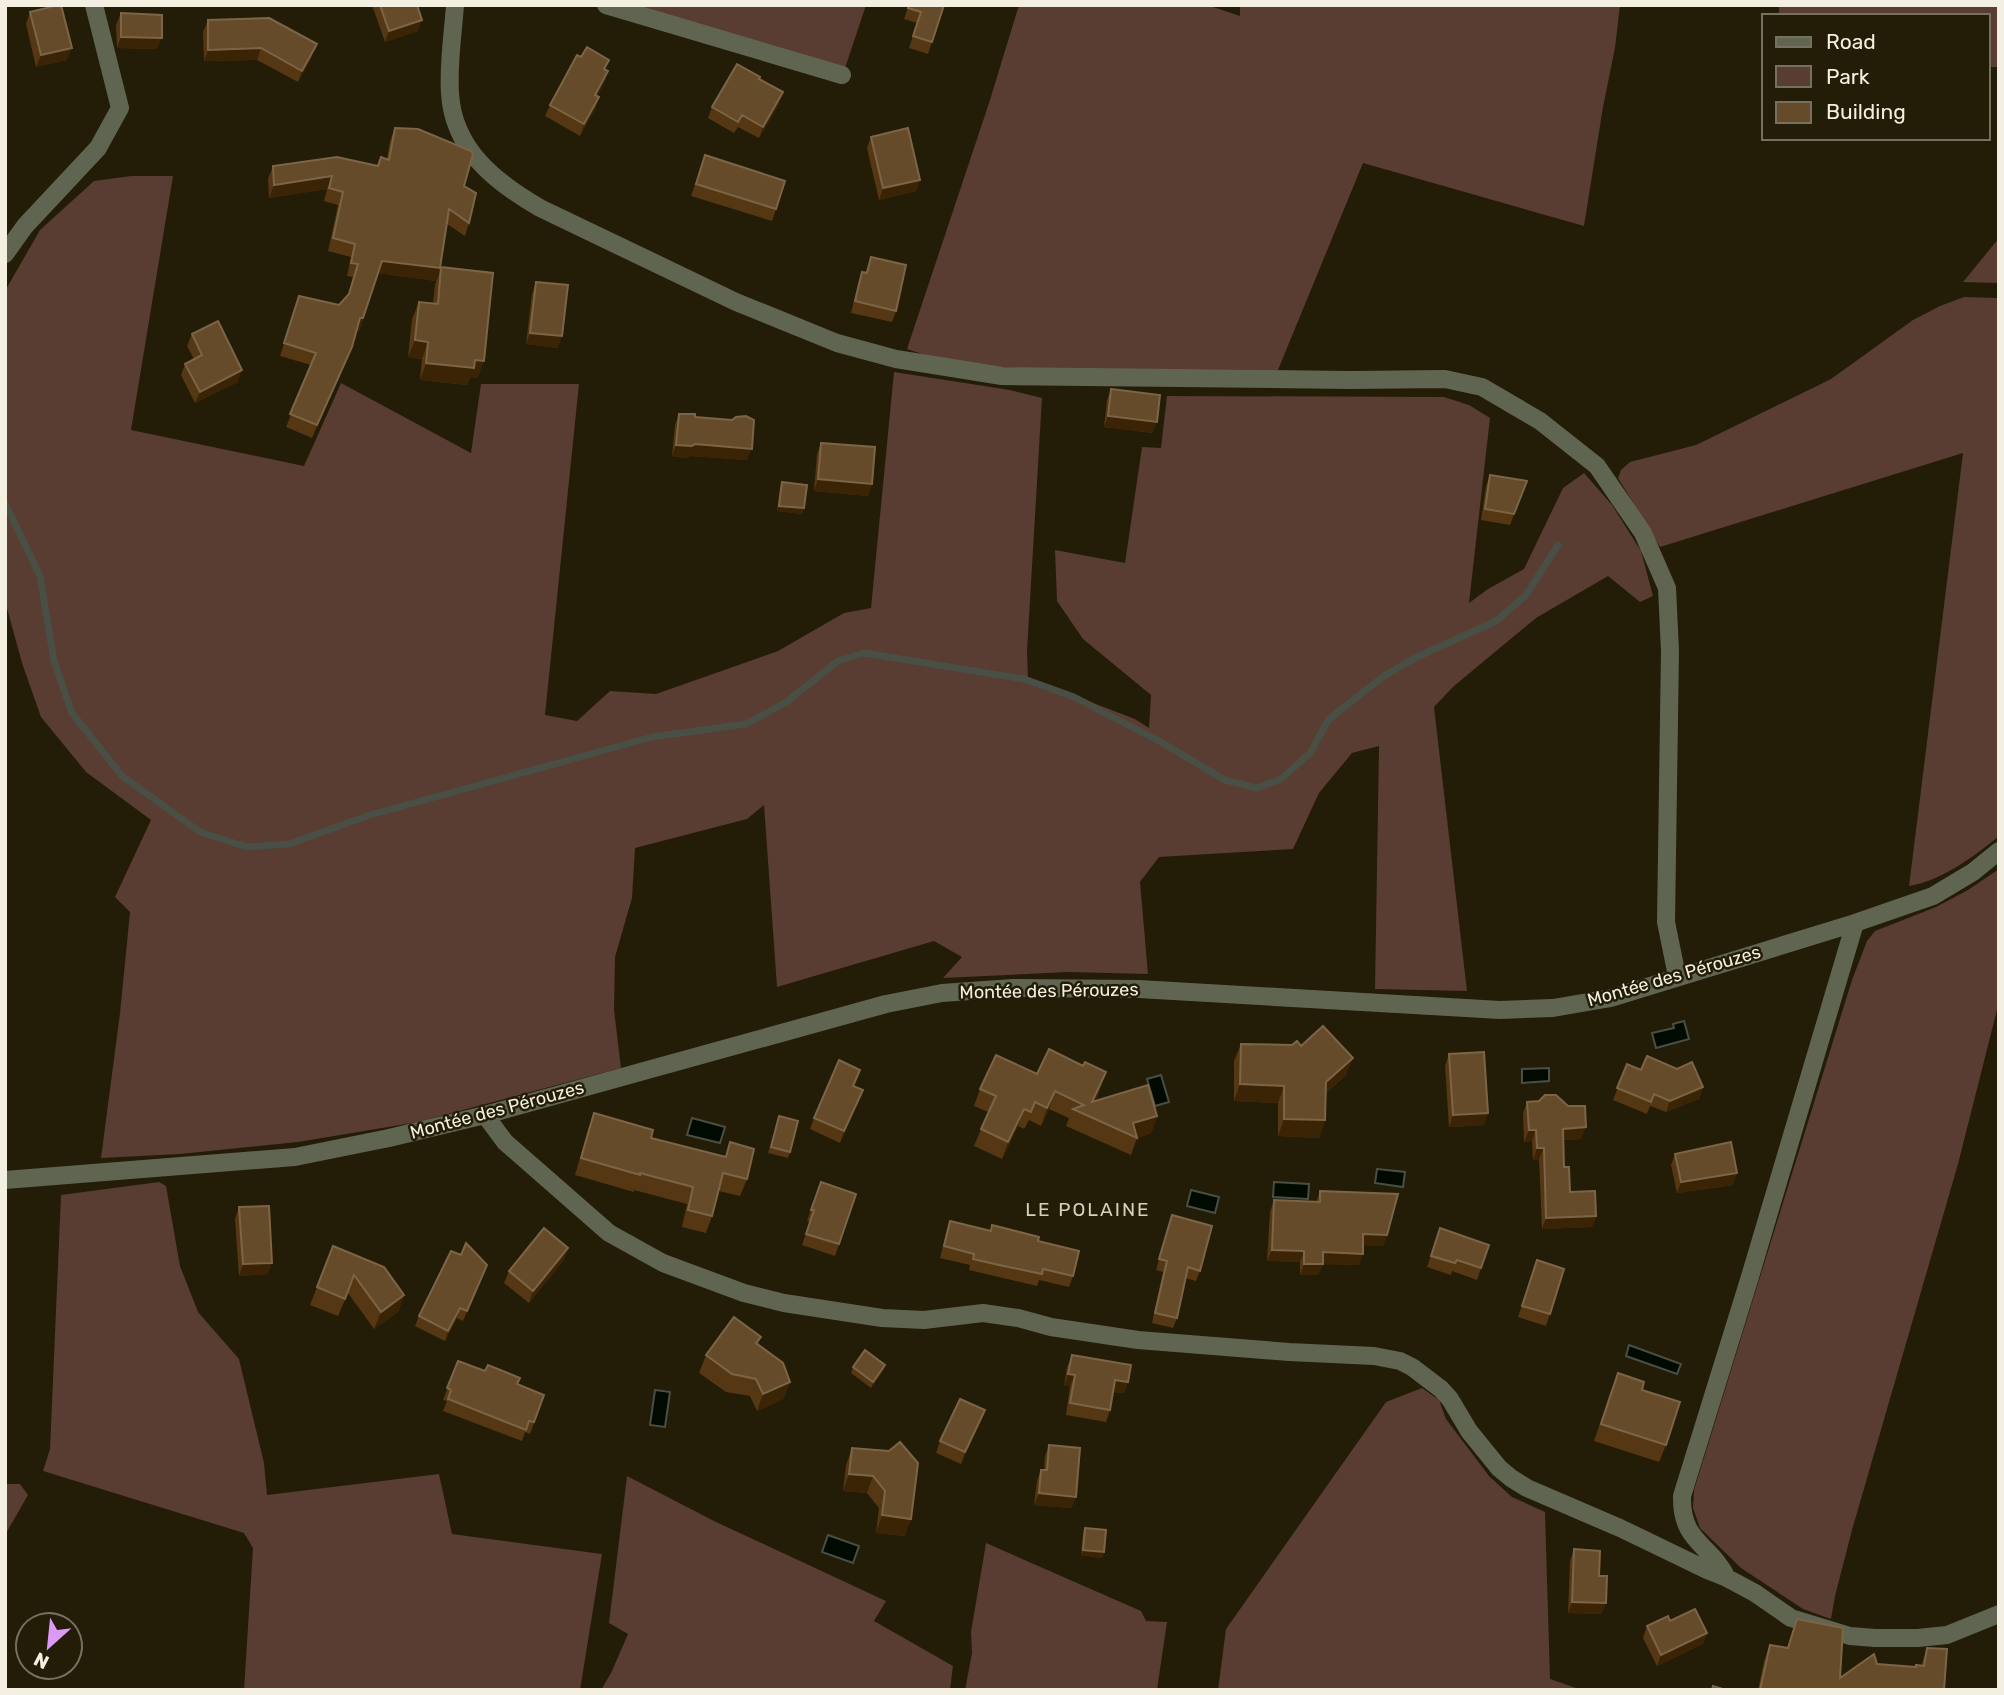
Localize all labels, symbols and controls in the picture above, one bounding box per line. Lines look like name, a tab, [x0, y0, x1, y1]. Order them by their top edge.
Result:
legend	[1762, 14, 1990, 140]
text: Road	[1826, 29, 1876, 54]
text: Park	[1826, 64, 1870, 89]
text: Building	[1826, 99, 1906, 124]
street label: Montée des Pérouzes	[1585, 941, 1763, 1011]
street label: Montée des Pérouzes	[959, 978, 1139, 1004]
street label: Montée des Pérouzes	[408, 1076, 586, 1144]
district label: LE POLAINE	[1025, 1198, 1151, 1221]
north arrow	[14, 1611, 84, 1681]
text: N	[30, 1647, 53, 1674]

